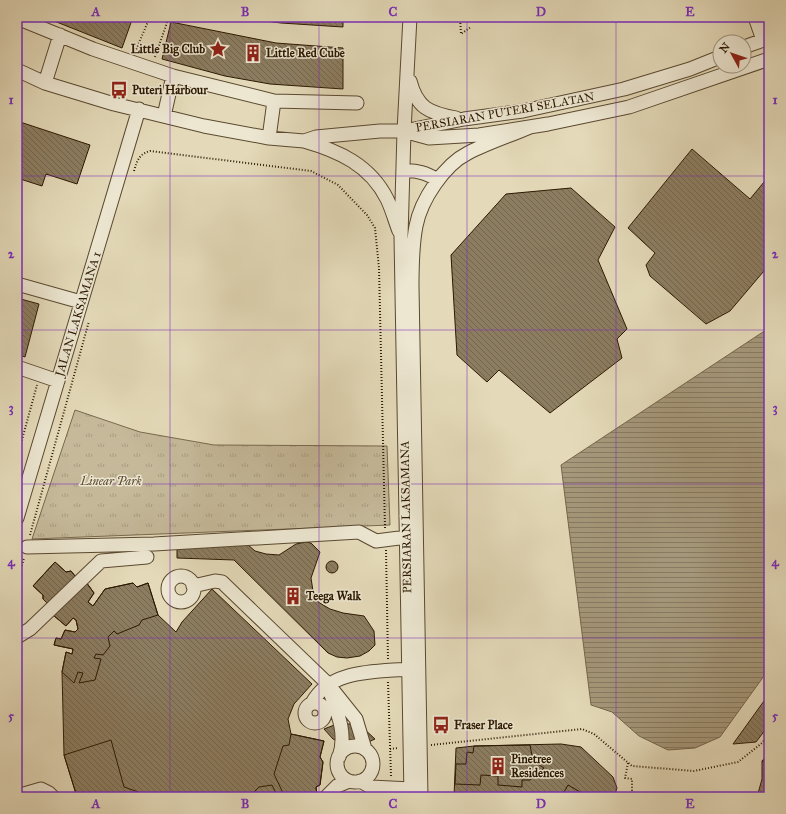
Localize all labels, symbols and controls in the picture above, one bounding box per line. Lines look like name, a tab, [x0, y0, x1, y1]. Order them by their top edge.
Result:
text: A	[91, 4, 101, 20]
text: B	[241, 4, 250, 20]
text: C	[389, 4, 398, 20]
text: D	[536, 4, 546, 20]
text: E	[685, 4, 695, 20]
north arrow	[712, 34, 752, 74]
place icon: Little Big Club	[208, 39, 228, 59]
text: N	[717, 40, 733, 56]
place label: Little Big Club	[131, 42, 205, 57]
building icon: Little Red Cube	[243, 43, 263, 63]
place label: Little Red Cube	[266, 46, 345, 60]
bus stop icon: Puteri Harbour	[109, 80, 129, 100]
place label: Puteri Harbour	[132, 83, 208, 97]
street label: PERSIARAN PUTERI SELATAN	[414, 89, 596, 135]
text: 1	[8, 92, 14, 108]
text: 1	[772, 92, 778, 108]
text: 2	[8, 246, 15, 262]
text: 2	[772, 246, 779, 262]
street label: JALAN LAKSAMANA 1	[52, 250, 105, 380]
text: 3	[8, 400, 14, 416]
text: 3	[772, 400, 778, 416]
street label: PERSIARAN LAKSAMANA	[398, 441, 414, 593]
park label: Linear Park	[79, 474, 142, 488]
text: 4	[7, 554, 15, 570]
text: 4	[771, 554, 779, 570]
building icon: Teega Walk	[283, 586, 303, 606]
place label: Teega Walk	[305, 589, 362, 604]
text: 5	[8, 708, 15, 724]
text: 5	[772, 708, 779, 724]
bus stop icon: Fraser Place	[431, 715, 451, 735]
place label: Fraser Place	[454, 718, 513, 732]
place label: Pinetree Residences	[511, 752, 565, 780]
building icon: Pinetree Residences	[488, 756, 508, 776]
text: A	[91, 796, 101, 812]
text: B	[241, 796, 250, 812]
text: C	[389, 796, 398, 812]
text: D	[536, 796, 546, 812]
text: E	[685, 796, 695, 812]

